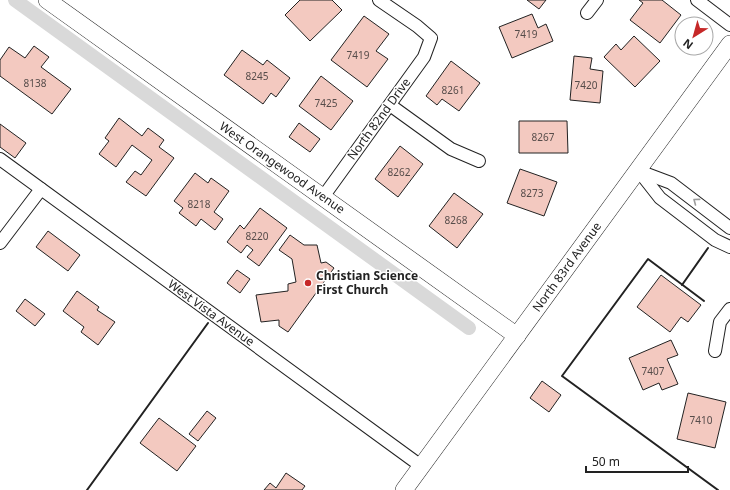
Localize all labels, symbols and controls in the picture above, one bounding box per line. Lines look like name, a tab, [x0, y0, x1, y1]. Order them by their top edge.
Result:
north arrow	[674, 16, 714, 56]
house number: 7419	[515, 27, 538, 41]
text: N	[680, 36, 696, 53]
house number: 7419	[347, 48, 370, 62]
house number: 8245	[246, 69, 269, 83]
street label: North 82nd Drive	[343, 74, 414, 163]
house number: 8138	[24, 76, 47, 90]
house number: 7420	[575, 78, 598, 92]
house number: 8261	[442, 83, 464, 97]
house number: 7425	[315, 96, 338, 110]
street label: West Orangewood Avenue	[216, 118, 349, 218]
house number: 8267	[532, 130, 555, 144]
house number: 8262	[388, 165, 411, 179]
house number: 8273	[521, 186, 544, 200]
house number: 8218	[188, 197, 211, 211]
one-way arrow	[693, 199, 700, 206]
house number: 8268	[445, 213, 468, 227]
street label: North 83rd Avenue	[528, 218, 605, 315]
house number: 8220	[246, 229, 269, 243]
place label: Christian Science First Church	[316, 267, 418, 298]
street label: West Vista Avenue	[165, 275, 258, 350]
marker: Christian Science First Church	[303, 278, 313, 288]
house number: 7407	[642, 364, 665, 378]
house number: 7410	[690, 413, 713, 427]
scale bar	[586, 448, 688, 474]
text: 50 m	[592, 453, 620, 470]

